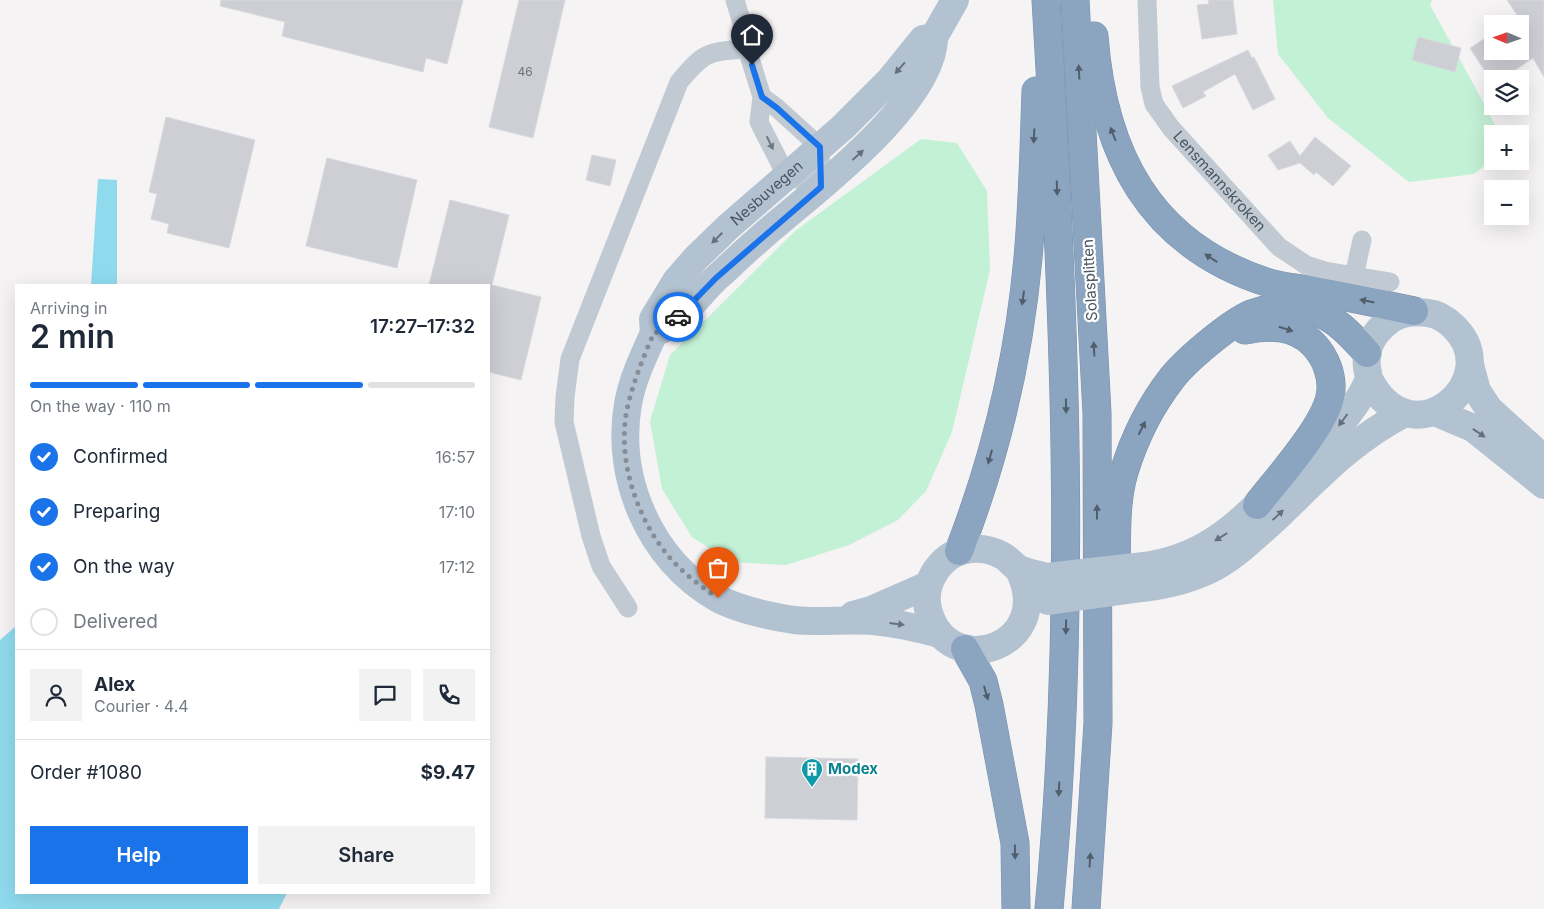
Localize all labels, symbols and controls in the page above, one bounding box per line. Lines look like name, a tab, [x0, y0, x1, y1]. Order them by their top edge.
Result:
pin	[731, 14, 773, 65]
north arrow	[1484, 15, 1529, 60]
map controls	[1484, 15, 1529, 225]
icon: home	[738, 21, 766, 49]
one-way arrow	[894, 62, 906, 74]
house number: 46	[517, 64, 533, 79]
one-way arrow	[1075, 64, 1083, 80]
button: layers	[1484, 70, 1529, 115]
button: +	[1484, 125, 1529, 170]
one-way arrow	[1109, 126, 1116, 141]
street label: Lensmannskroken	[1169, 127, 1270, 235]
one-way arrow	[1030, 128, 1038, 144]
one-way arrow	[766, 136, 774, 150]
one-way arrow	[851, 149, 863, 161]
street label: Nesbuvegen	[726, 156, 807, 229]
button: −	[1484, 180, 1529, 225]
one-way arrow	[1053, 181, 1061, 197]
one-way arrow	[711, 232, 723, 244]
street label: Solasplitten	[1078, 239, 1101, 321]
one-way arrow	[1205, 253, 1218, 263]
one-way arrow	[1019, 290, 1027, 306]
courier	[653, 292, 703, 342]
one-way arrow	[1359, 297, 1374, 305]
text: Arriving in	[30, 298, 107, 318]
icon: car	[664, 303, 692, 331]
text: 17:27–17:32	[370, 315, 475, 338]
text: 2 min	[30, 317, 115, 356]
one-way arrow	[1279, 325, 1294, 333]
one-way arrow	[1089, 341, 1097, 357]
text: On the way · 110 m	[30, 396, 171, 416]
one-way arrow	[1062, 398, 1070, 414]
one-way arrow	[1338, 413, 1349, 426]
one-way arrow	[1138, 421, 1146, 435]
one-way arrow	[1472, 428, 1486, 438]
icon: check	[30, 443, 58, 471]
text: Confirmed	[73, 445, 168, 468]
text: 16:57	[435, 447, 475, 467]
one-way arrow	[986, 450, 994, 465]
icon: check	[30, 498, 58, 526]
text: Preparing	[73, 500, 160, 523]
text: 17:10	[439, 502, 475, 522]
one-way arrow	[1093, 503, 1101, 519]
one-way arrow	[1272, 509, 1284, 521]
one-way arrow	[1214, 532, 1227, 542]
pin	[697, 547, 739, 598]
icon: check	[30, 553, 58, 581]
icon: bag	[704, 554, 732, 582]
text: On the way	[73, 555, 175, 578]
text: 17:12	[439, 557, 475, 577]
text: Delivered	[73, 610, 158, 633]
one-way arrow	[1062, 619, 1070, 635]
one-way arrow	[890, 620, 906, 628]
button: person	[30, 669, 82, 721]
button: chat	[359, 669, 411, 721]
button: phone	[423, 669, 475, 721]
text: Alex	[94, 673, 135, 696]
one-way arrow	[982, 685, 990, 700]
text: Courier · 4.4	[94, 696, 189, 716]
building icon: Modex	[800, 757, 824, 788]
place label: Modex	[828, 759, 878, 778]
text: Order #1080	[30, 761, 142, 784]
text: $9.47	[421, 761, 475, 784]
one-way arrow	[1055, 781, 1063, 797]
button: Help	[30, 826, 248, 884]
button: Share	[258, 826, 475, 884]
one-way arrow	[1011, 845, 1019, 861]
one-way arrow	[1086, 852, 1094, 868]

